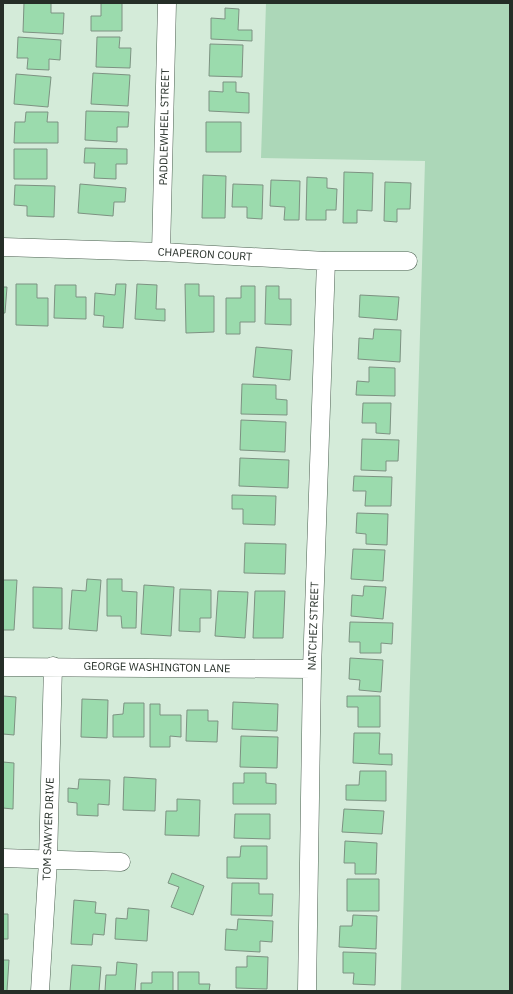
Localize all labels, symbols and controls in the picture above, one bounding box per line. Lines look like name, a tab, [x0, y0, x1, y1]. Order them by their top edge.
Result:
street label: PADDLEWHEEL STREET	[156, 68, 172, 186]
street label: CHAPERON COURT	[157, 245, 253, 264]
street label: NATCHEZ STREET	[304, 581, 322, 671]
street label: GEORGE WASHINGTON LANE	[83, 659, 231, 675]
street label: TOM SAWYER DRIVE	[39, 777, 57, 881]

